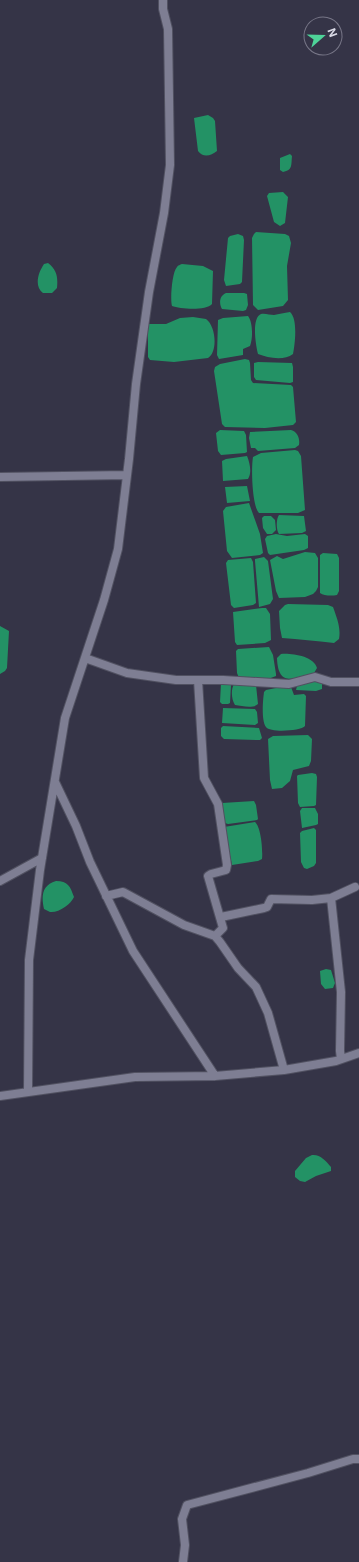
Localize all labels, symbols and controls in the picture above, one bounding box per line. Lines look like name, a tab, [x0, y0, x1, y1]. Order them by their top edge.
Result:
north arrow	[303, 16, 343, 56]
text: N	[324, 26, 340, 39]

